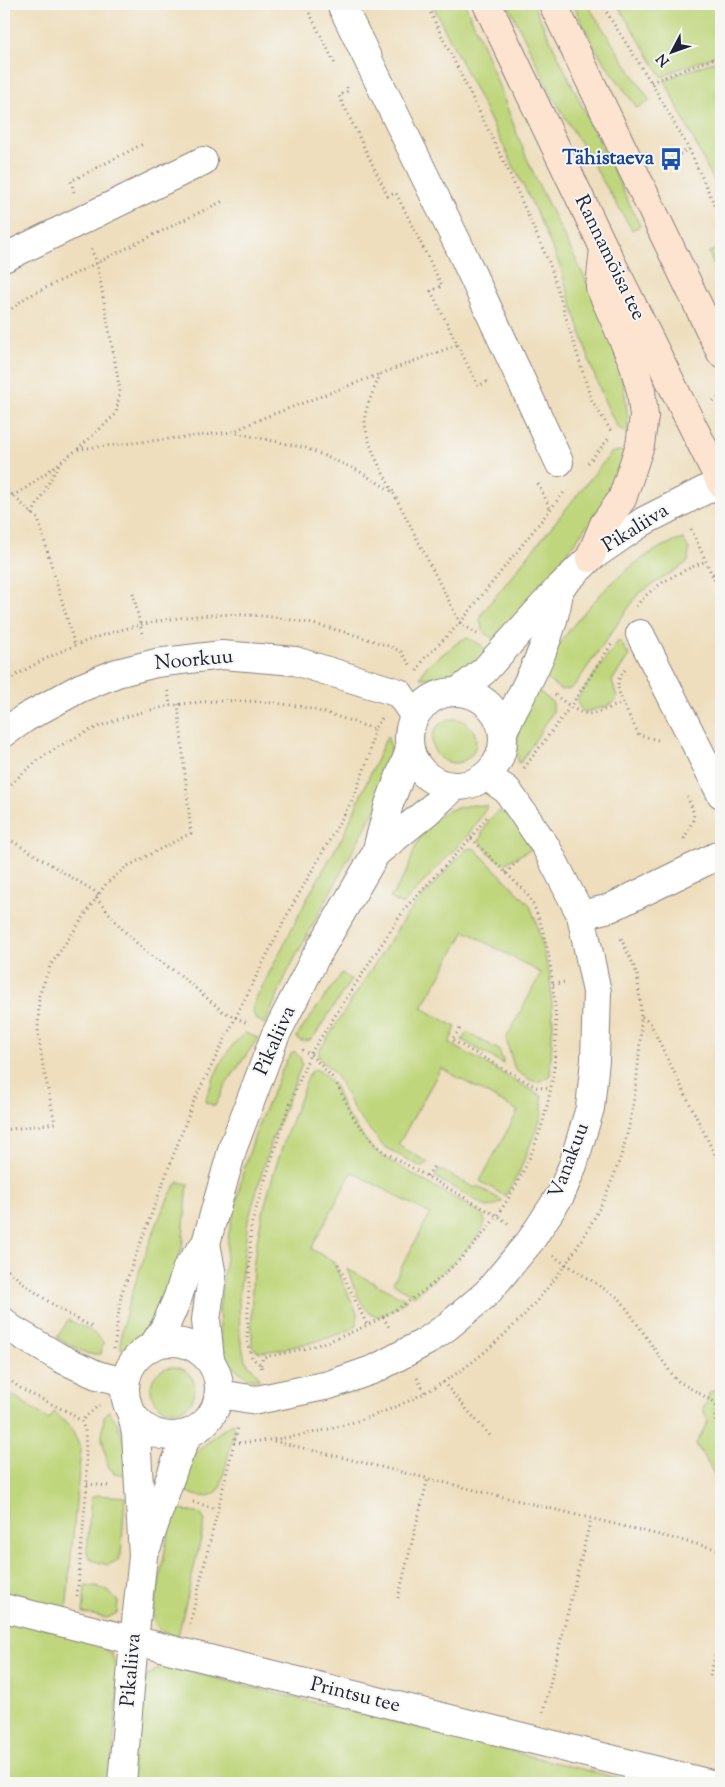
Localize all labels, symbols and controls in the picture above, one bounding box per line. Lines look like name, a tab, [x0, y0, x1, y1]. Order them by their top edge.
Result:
north arrow	[648, 28, 698, 78]
text: N	[652, 48, 675, 70]
place label: Tähistaeva	[562, 145, 655, 174]
bus stop icon: Tähistaeva	[658, 146, 684, 172]
street label: Rannamõisa tee	[566, 190, 652, 326]
street label: Pikaliiva	[597, 497, 675, 561]
street label: Noorkuu	[154, 643, 235, 679]
street label: Pikaliiva	[248, 1002, 304, 1080]
street label: Vanakuu	[542, 1119, 598, 1203]
street label: Pikaliiva	[114, 1632, 150, 1708]
street label: Printsu tee	[307, 1671, 403, 1721]

